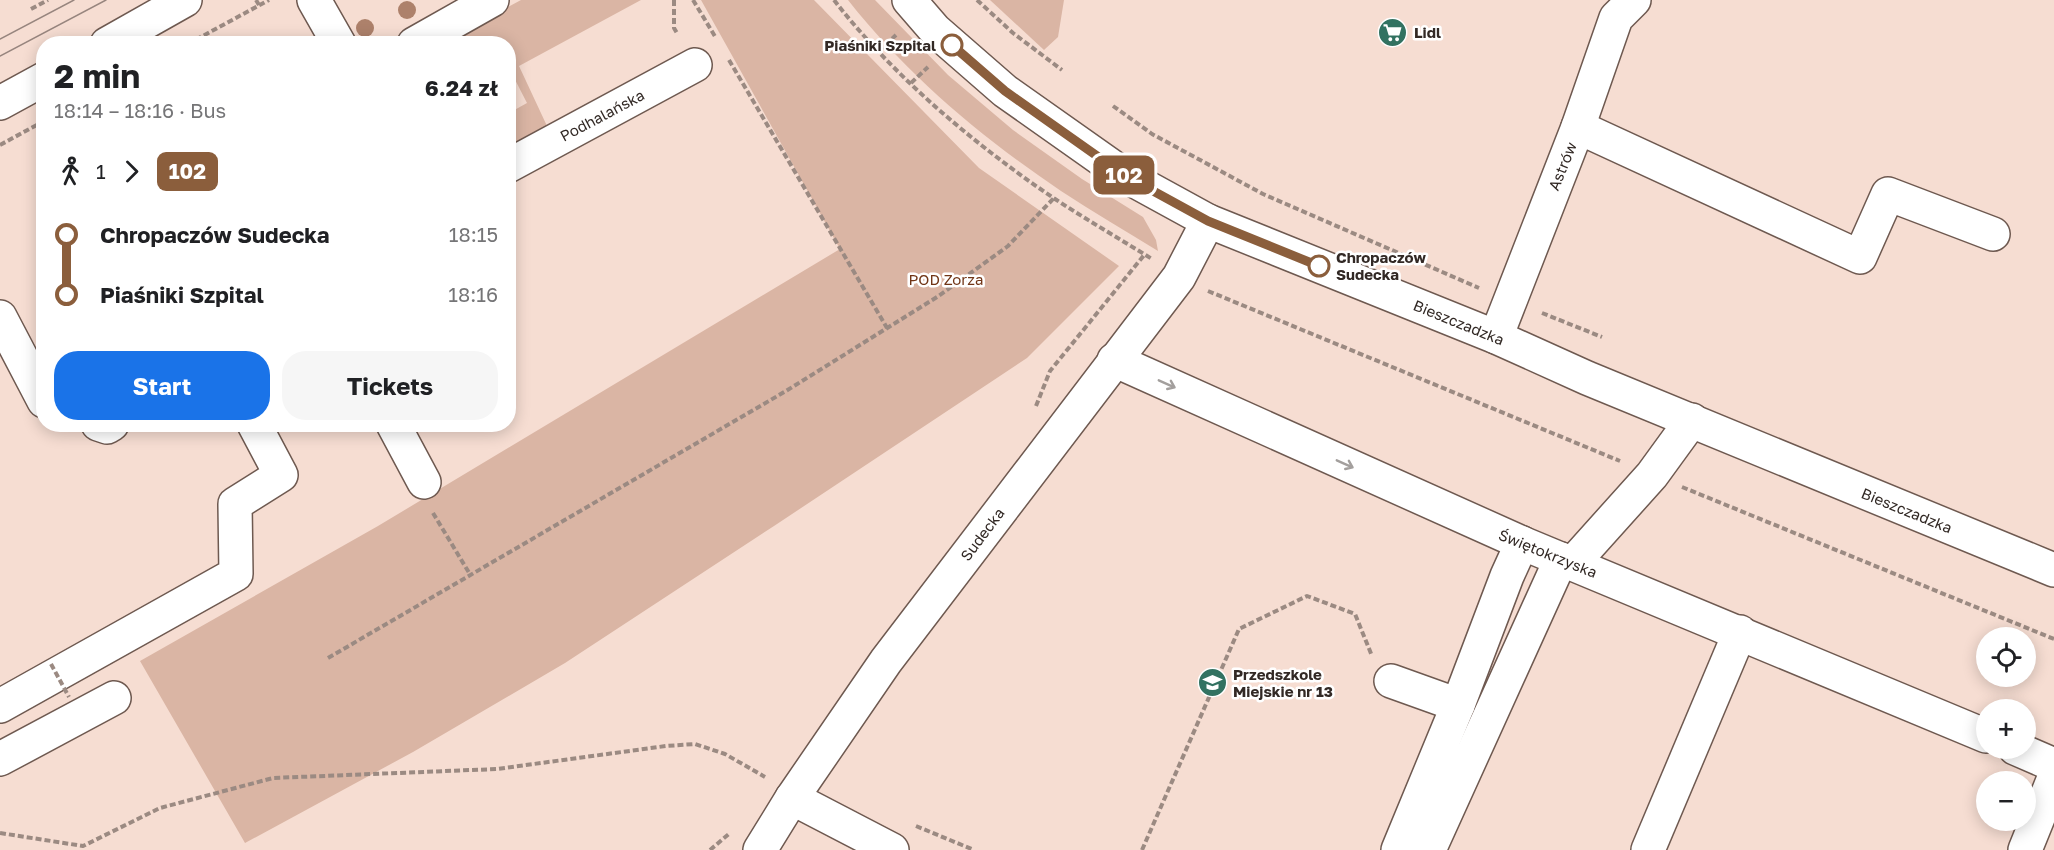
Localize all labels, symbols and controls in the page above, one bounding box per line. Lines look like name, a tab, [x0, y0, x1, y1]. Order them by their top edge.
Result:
supermarket icon: Lidl	[1377, 16, 1409, 48]
place label: Lidl	[1414, 23, 1441, 41]
marker: Piaśniki Szpital	[941, 34, 963, 56]
place label: Piaśniki Szpital	[824, 36, 936, 54]
text: 2 min	[54, 56, 140, 95]
text: 6.24 zł	[425, 74, 498, 101]
street label: Podhalańska	[557, 85, 647, 145]
text: 18:14 – 18:16 · Bus	[54, 98, 226, 122]
street label: Astrów	[1544, 139, 1580, 193]
icon: walk	[54, 155, 87, 188]
icon: forward	[115, 155, 148, 188]
line badge: 102	[1090, 156, 1158, 195]
text: 102	[169, 158, 206, 184]
text: 1	[96, 159, 106, 183]
text: 102	[1105, 162, 1143, 188]
text: Chropaczów Sudecka	[100, 221, 330, 248]
text: 18:15	[449, 222, 498, 246]
place label: Chropaczów Sudecka	[1336, 248, 1426, 283]
marker: Chropaczów Sudecka	[1308, 255, 1330, 277]
park label: POD Zorza	[908, 270, 984, 288]
text: Piaśniki Szpital	[100, 281, 264, 308]
text: 18:16	[448, 282, 498, 306]
street label: Bieszczadzka	[1411, 296, 1507, 348]
button: Start	[54, 351, 270, 420]
button: Tickets	[282, 351, 498, 420]
one-way arrow	[1158, 379, 1176, 390]
one-way arrow	[1336, 458, 1354, 470]
street label: Bieszczadzka	[1859, 484, 1955, 536]
street label: Sudecka	[956, 504, 1008, 564]
street label: Świętokrzyska	[1496, 525, 1600, 581]
map controls	[1976, 627, 2036, 831]
button: locate	[1976, 627, 2036, 687]
place label: Przedszkole Miejskie nr 13	[1233, 665, 1333, 700]
school or university icon: Przedszkole Miejskie nr 13	[1196, 667, 1228, 699]
button: +	[1976, 699, 2036, 759]
button: −	[1976, 771, 2036, 831]

